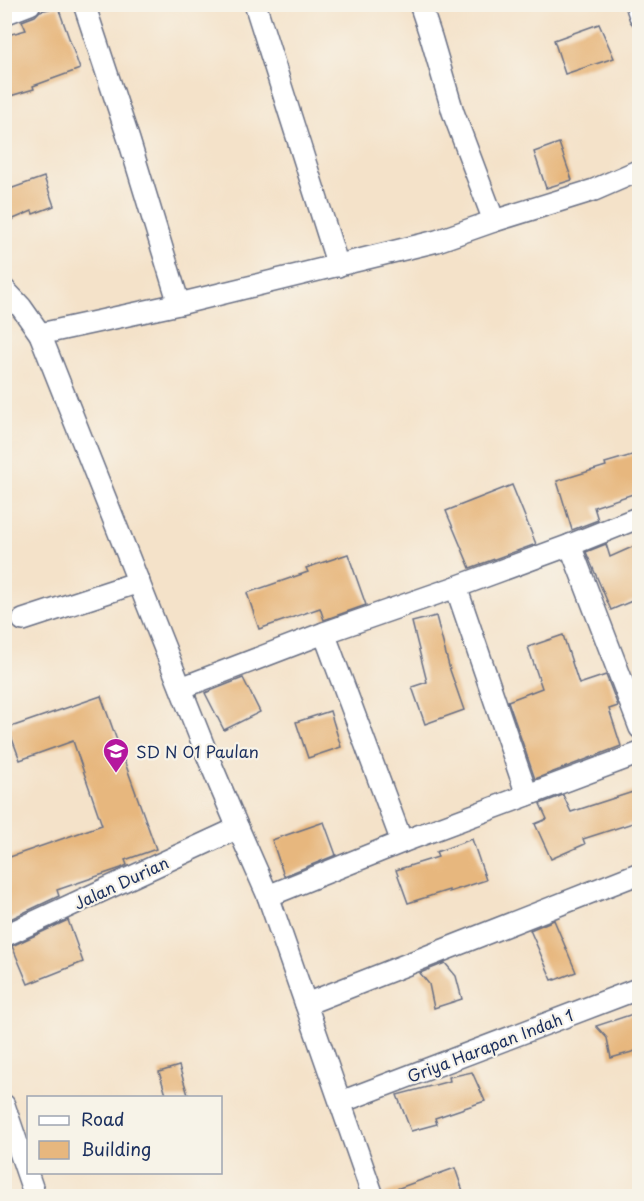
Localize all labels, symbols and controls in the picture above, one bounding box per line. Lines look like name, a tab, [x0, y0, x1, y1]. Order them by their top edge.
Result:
school or university icon: SD N 01 Paulan	[101, 736, 131, 774]
place label: SD N 01 Paulan	[136, 739, 259, 763]
street label: Jalan Durian	[70, 849, 172, 915]
street label: Griya Harapan Indah 1	[403, 1002, 577, 1088]
legend	[27, 1096, 222, 1174]
text: Road	[81, 1105, 125, 1132]
text: Building	[81, 1135, 151, 1162]

